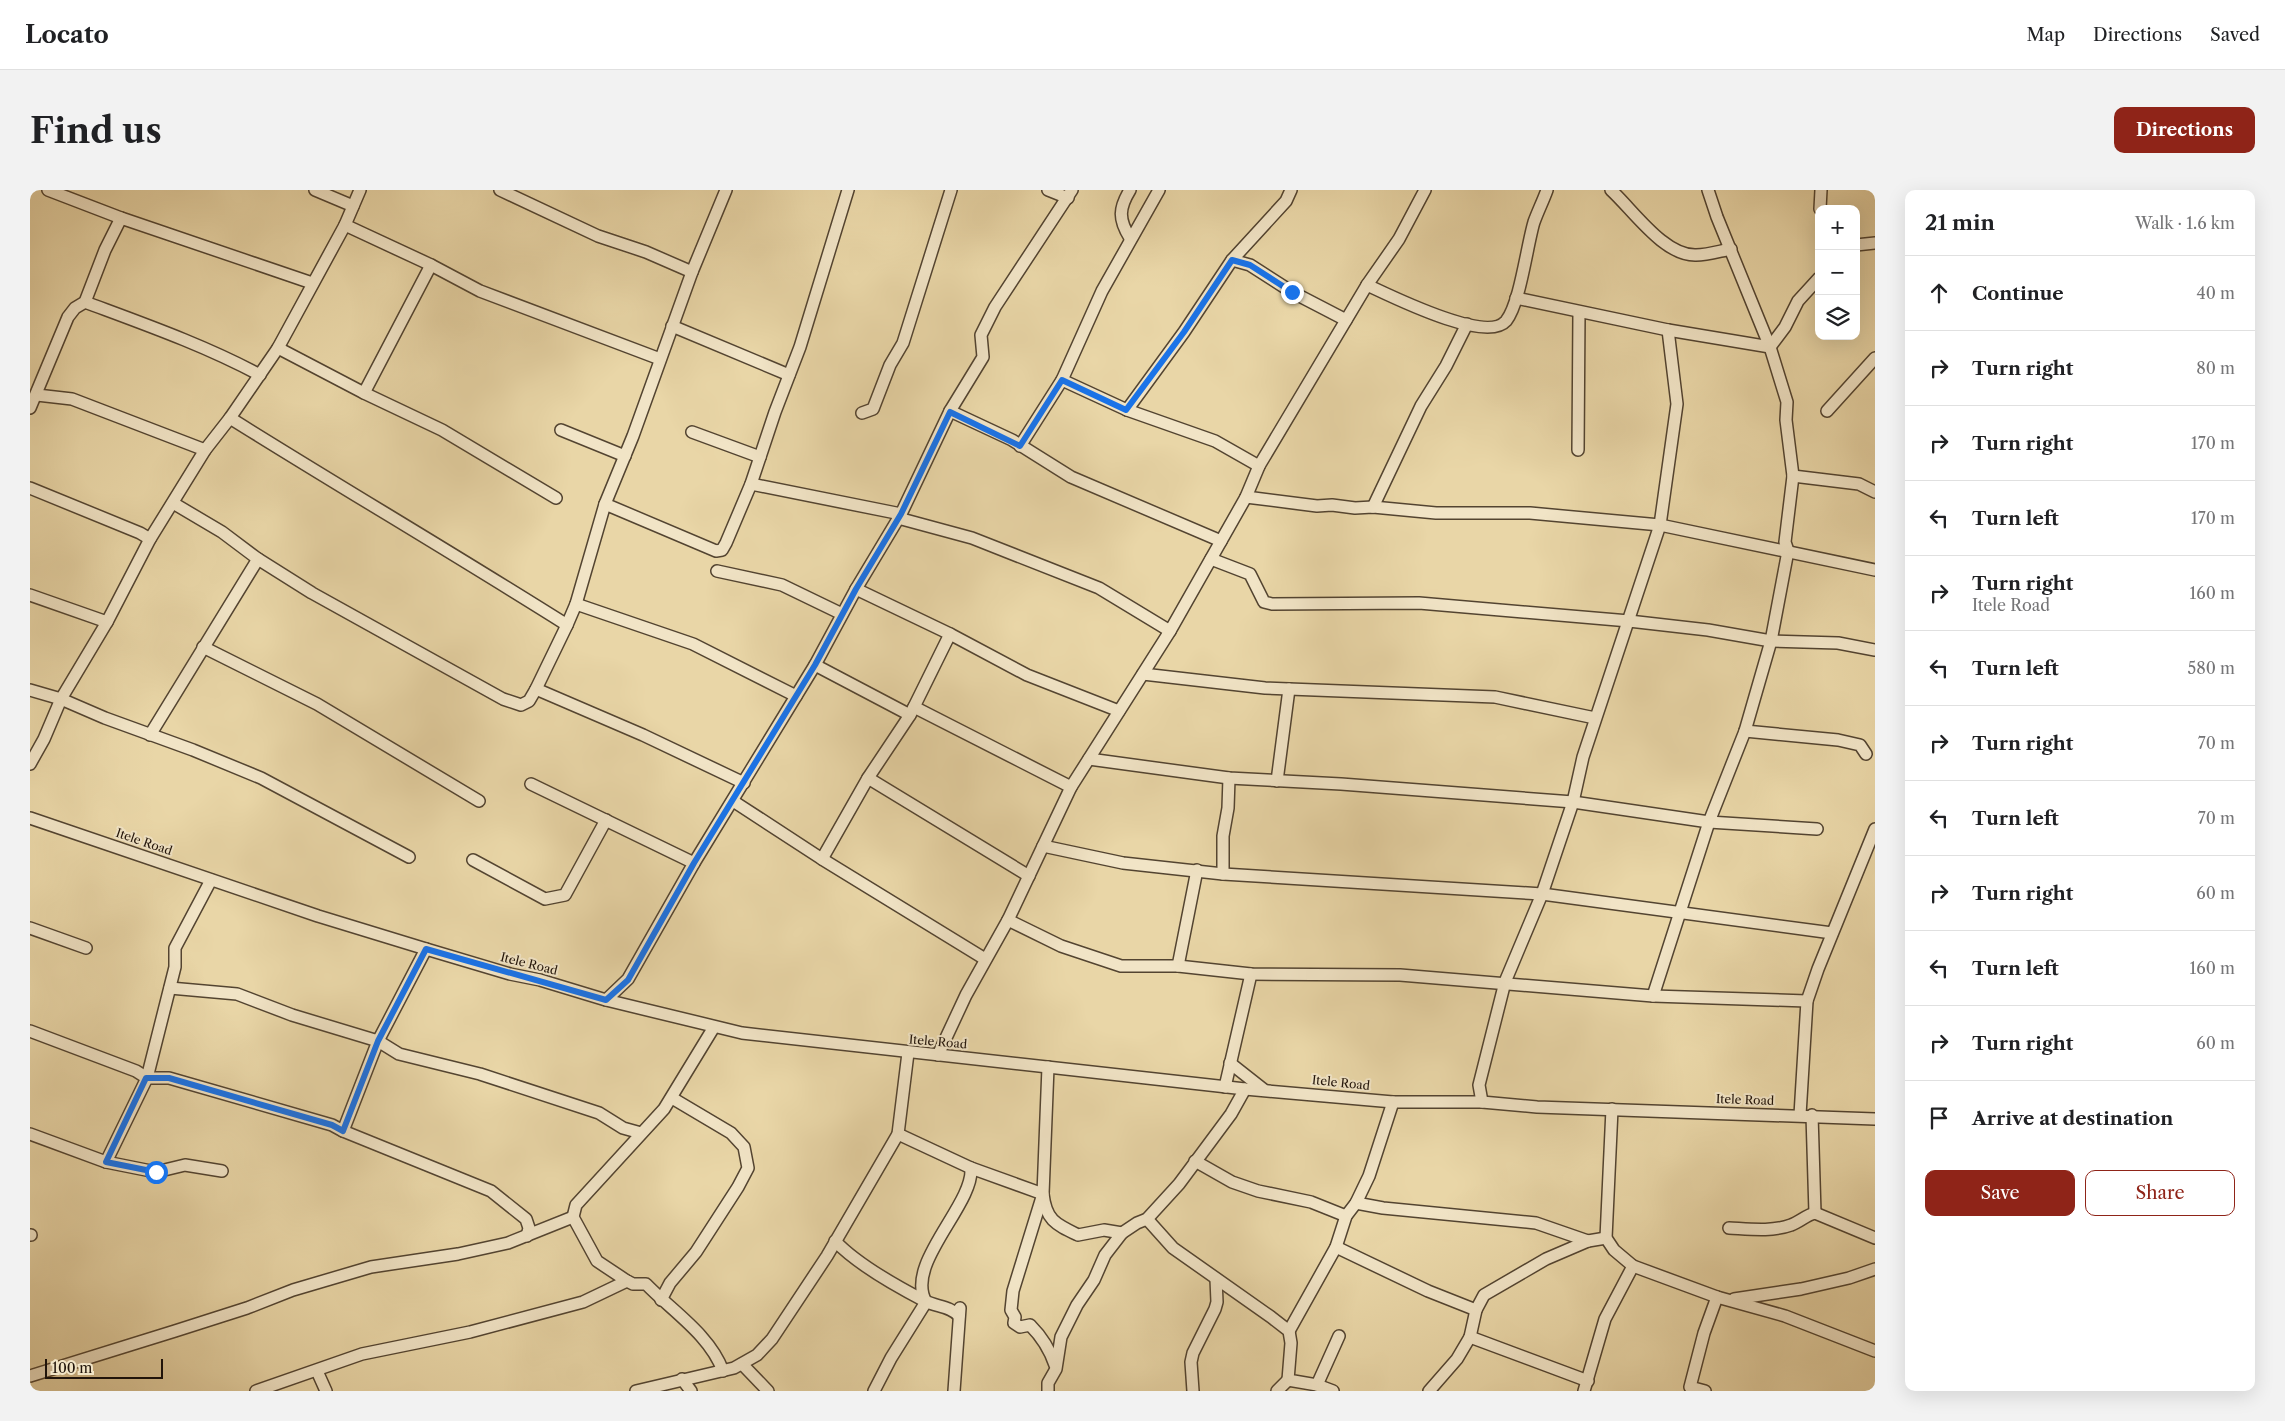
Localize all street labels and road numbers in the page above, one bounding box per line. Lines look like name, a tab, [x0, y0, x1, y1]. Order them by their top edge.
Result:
street label: Itele Road	[114, 825, 175, 858]
street label: Itele Road	[499, 949, 560, 978]
street label: Itele Road	[908, 1031, 968, 1052]
street label: Itele Road	[1311, 1072, 1372, 1093]
street label: Itele Road	[1716, 1091, 1775, 1108]

